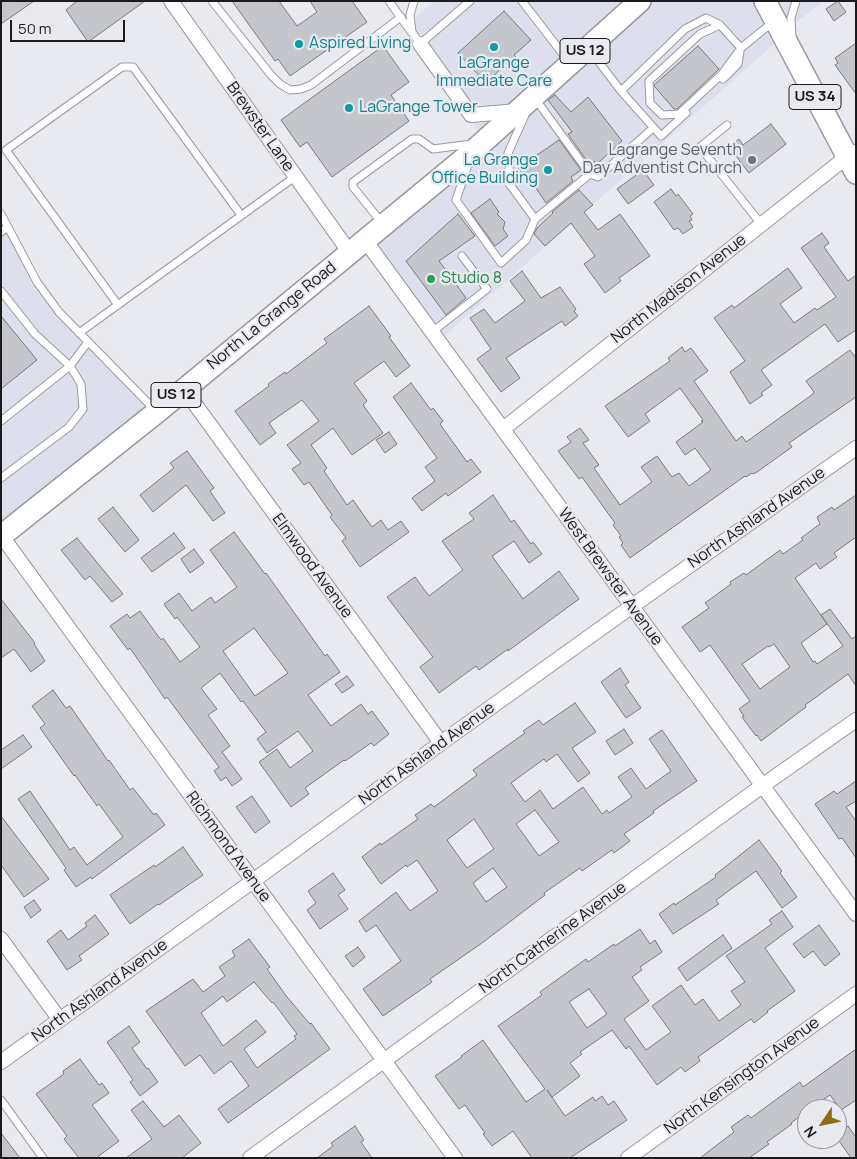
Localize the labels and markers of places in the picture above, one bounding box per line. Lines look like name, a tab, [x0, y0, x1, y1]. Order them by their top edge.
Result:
place label: Aspired Living	[309, 34, 411, 54]
marker: Aspired Living	[293, 38, 305, 50]
marker: LaGrange Immediate Care	[488, 41, 500, 53]
place label: LaGrange Immediate Care	[436, 54, 552, 92]
place label: LaGrange Tower	[359, 98, 478, 118]
marker: LaGrange Tower	[343, 102, 355, 114]
place label: Lagrange Seventh Day Adventist Church	[583, 141, 742, 179]
place label: La Grange Office Building	[432, 151, 538, 189]
marker: Lagrange Seventh Day Adventist Church	[746, 154, 758, 166]
marker: La Grange Office Building	[542, 164, 554, 176]
place label: Studio 8	[441, 269, 502, 289]
marker: Studio 8	[425, 273, 437, 285]

